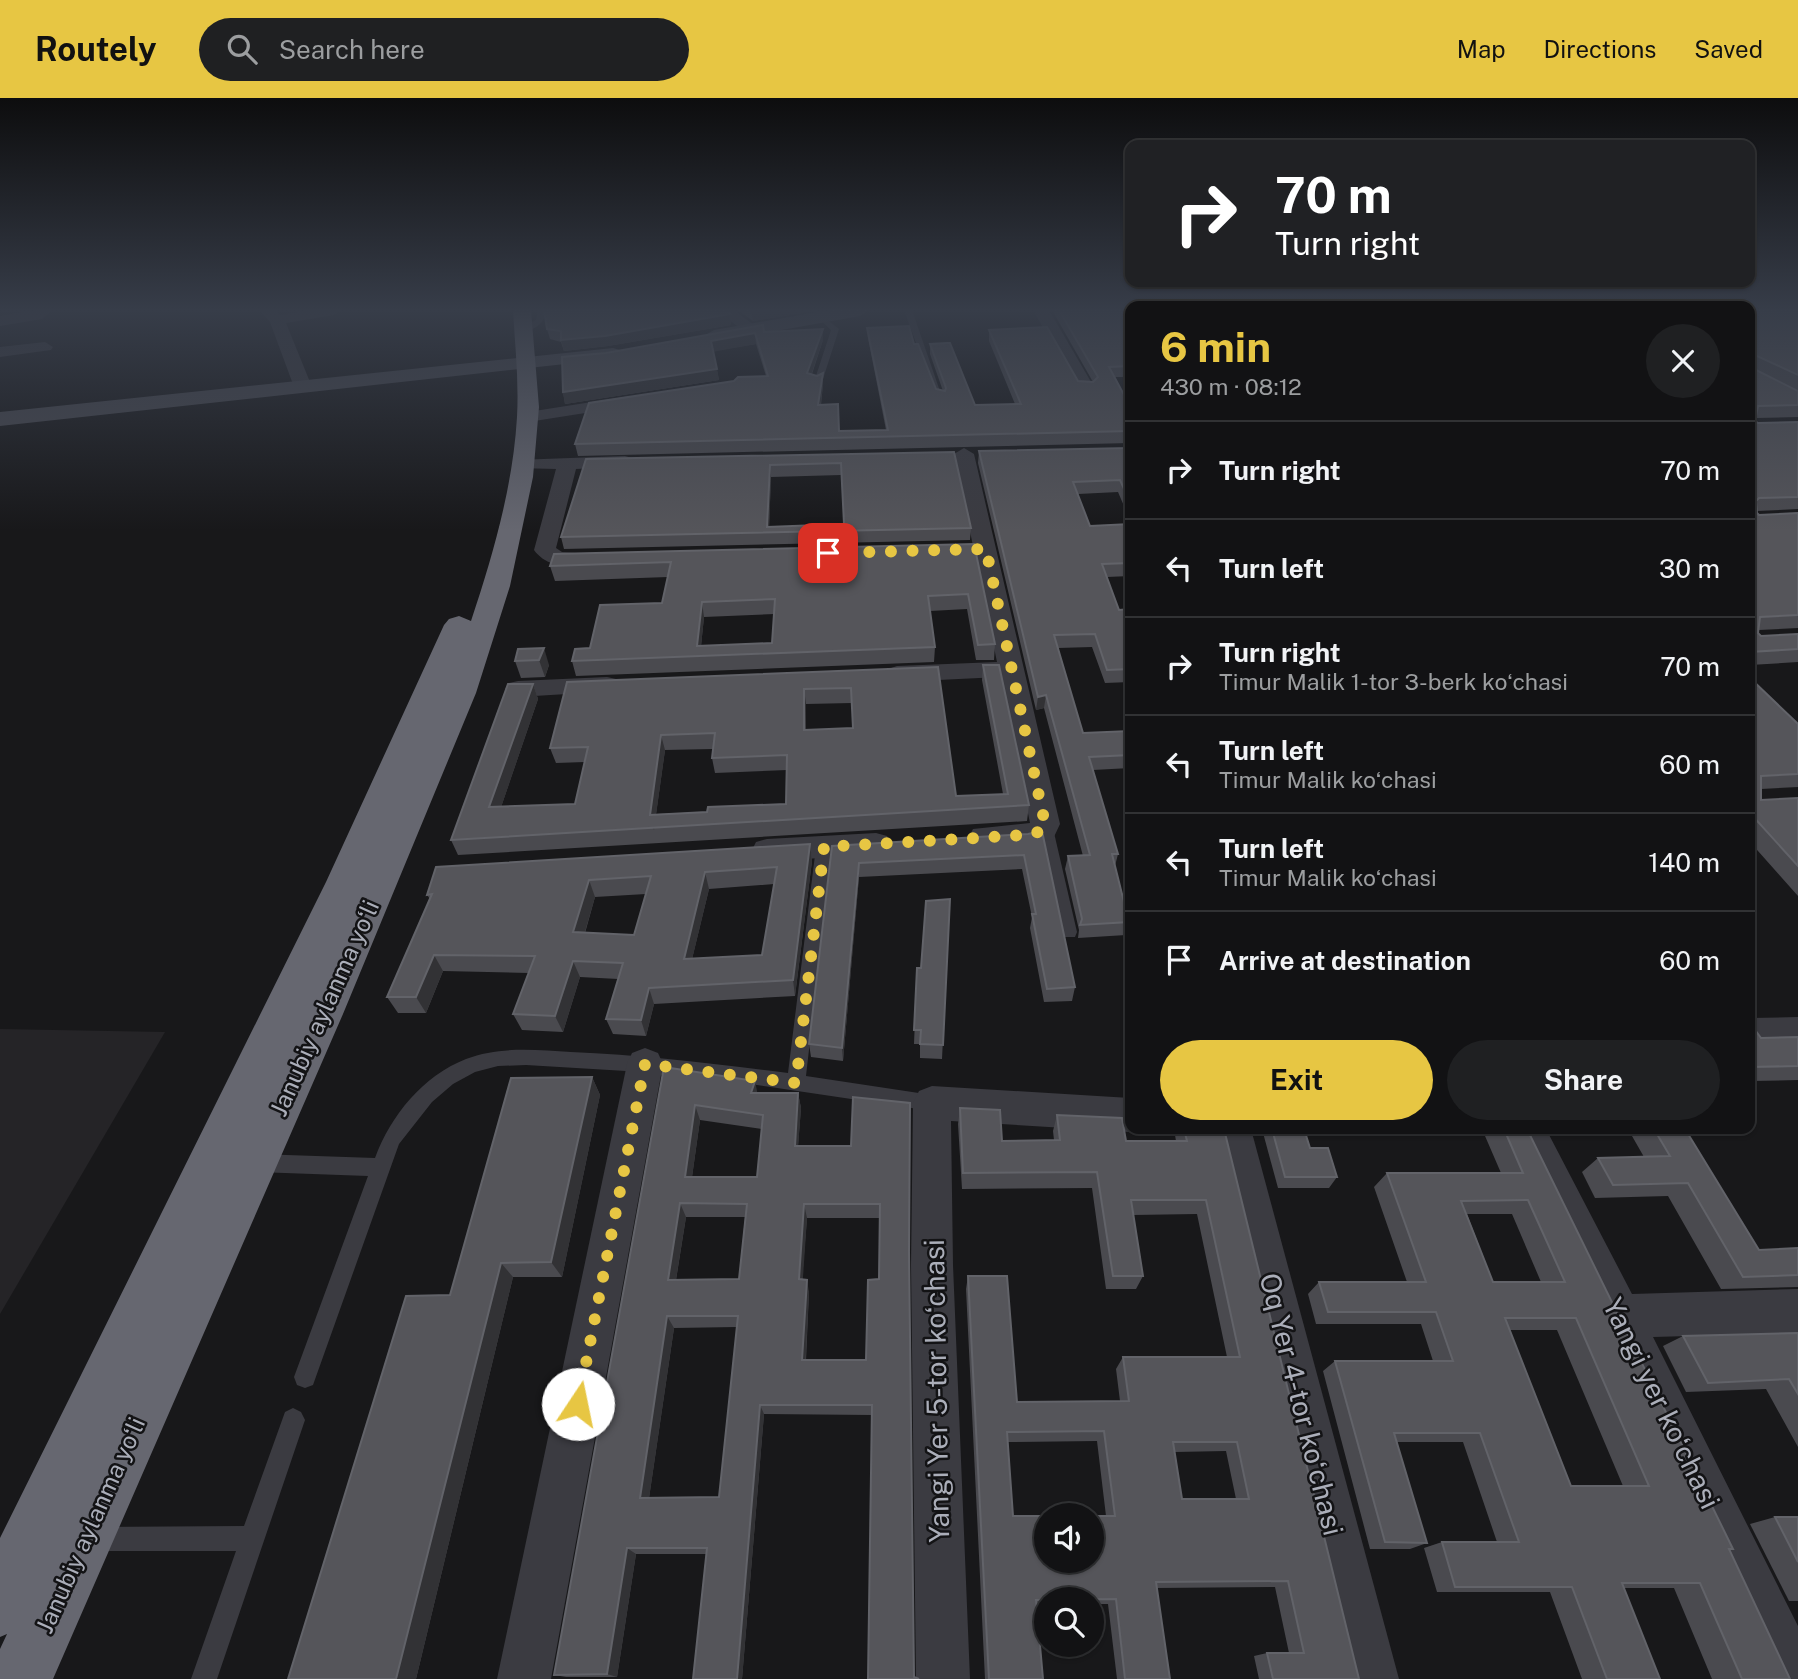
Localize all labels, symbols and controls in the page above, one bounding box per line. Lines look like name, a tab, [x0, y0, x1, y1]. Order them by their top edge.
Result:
search box	[199, 18, 689, 81]
text: Routely	[35, 30, 157, 68]
icon: search	[223, 30, 261, 68]
text: Search here	[279, 34, 425, 65]
text: Map	[1457, 35, 1506, 63]
text: Directions	[1544, 35, 1656, 63]
text: Saved	[1694, 35, 1763, 63]
text: 70 m	[1275, 166, 1392, 224]
icon: right	[1160, 168, 1251, 259]
text: Turn right	[1275, 225, 1420, 262]
text: 6 min	[1160, 322, 1271, 371]
button: close	[1646, 324, 1720, 398]
text: 430 m · 08:12	[1160, 373, 1302, 400]
icon: right	[1160, 451, 1198, 489]
text: Turn right	[1219, 455, 1341, 486]
text: 70 m	[1660, 455, 1720, 486]
pin	[798, 523, 858, 583]
icon: arrive	[809, 534, 847, 572]
icon: left	[1160, 549, 1198, 587]
text: Turn left	[1219, 553, 1324, 584]
text: 30 m	[1659, 553, 1720, 584]
text: Turn right	[1219, 637, 1341, 668]
icon: right	[1160, 647, 1198, 685]
text: 70 m	[1660, 651, 1720, 682]
text: Timur Malik 1-tor 3-berk koʻchasi	[1219, 668, 1568, 695]
text: Turn left	[1219, 735, 1324, 766]
icon: left	[1160, 745, 1198, 783]
text: 60 m	[1659, 749, 1720, 780]
text: Timur Malik koʻchasi	[1219, 766, 1437, 793]
text: Turn left	[1219, 833, 1324, 864]
icon: left	[1160, 843, 1198, 881]
text: 140 m	[1648, 847, 1720, 878]
text: Timur Malik koʻchasi	[1219, 864, 1437, 891]
street label: Janubiy aylanma yoʻli	[264, 896, 384, 1120]
icon: arrive	[1160, 941, 1198, 979]
text: Arrive at destination	[1219, 945, 1471, 976]
text: 60 m	[1659, 945, 1720, 976]
button: Exit	[1160, 1040, 1433, 1120]
button: Share	[1447, 1040, 1720, 1120]
street label: Yangi Yer 5-tor koʻchasi	[917, 1239, 955, 1543]
street label: Oq Yer 4-tor koʻchasi	[1253, 1269, 1351, 1539]
street label: Yangi yer koʻchasi	[1597, 1292, 1727, 1514]
position arrow	[541, 1367, 615, 1441]
street label: Janubiy aylanma yoʻli	[30, 1413, 150, 1637]
map controls	[1034, 1503, 1104, 1657]
button: sound	[1034, 1503, 1104, 1573]
button: search	[1034, 1587, 1104, 1657]

